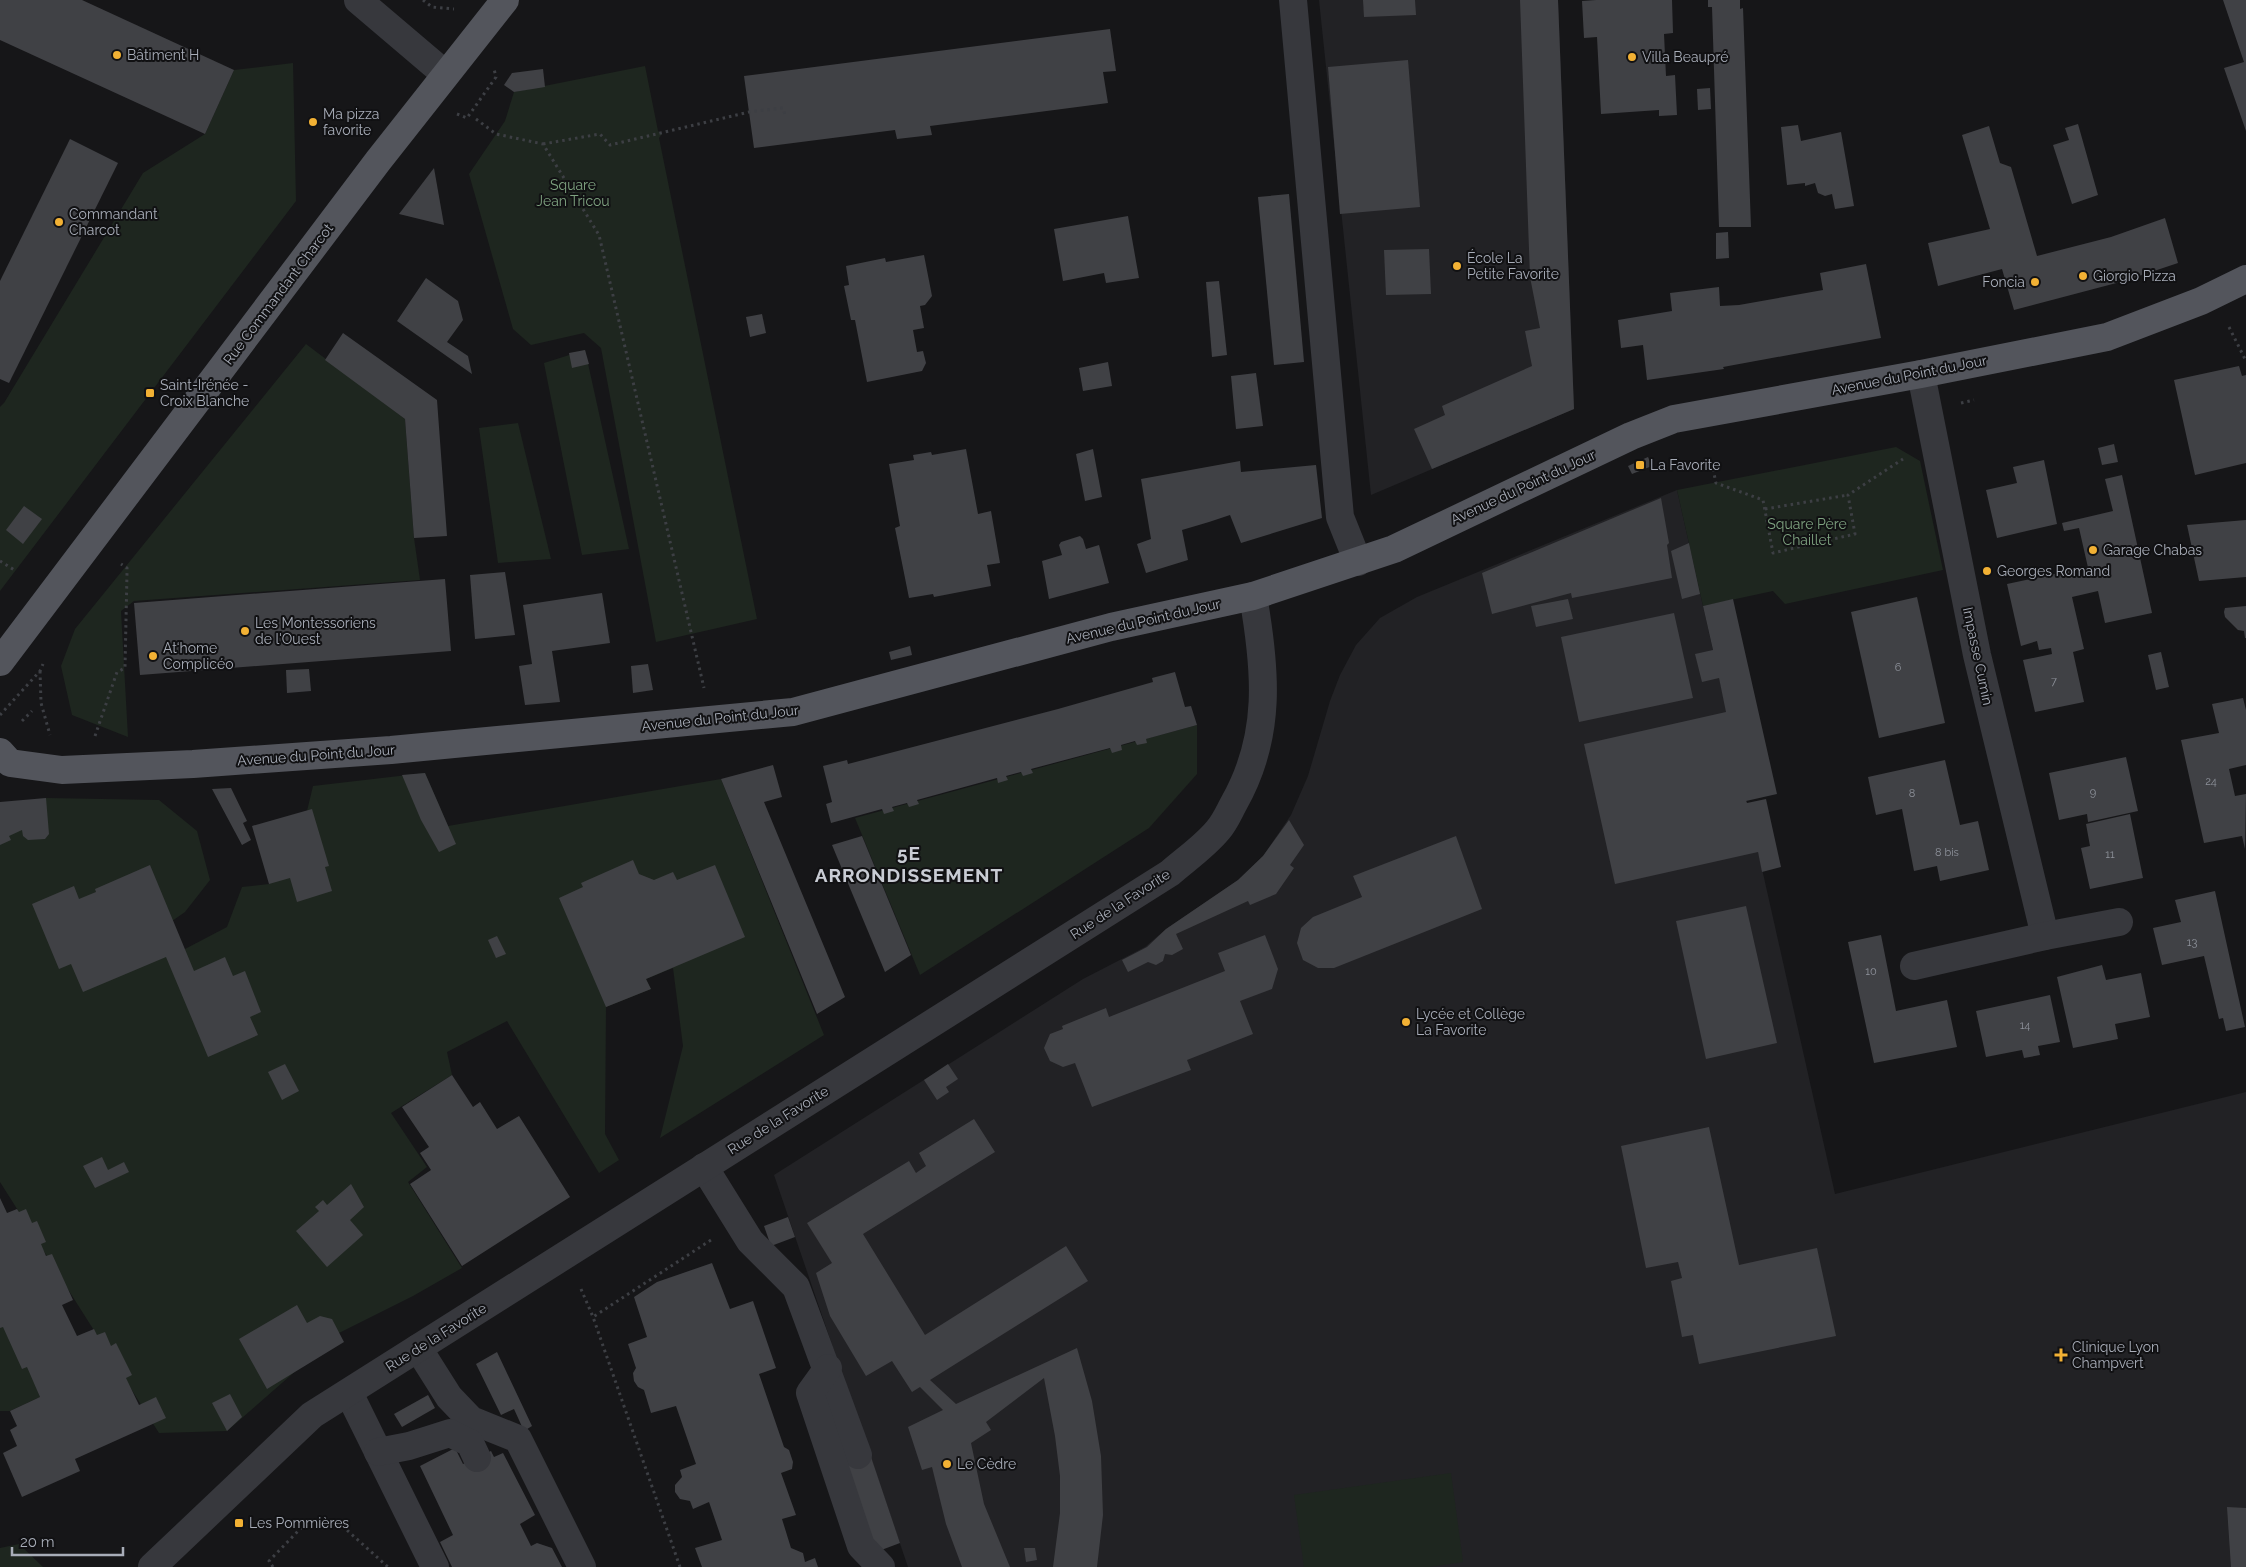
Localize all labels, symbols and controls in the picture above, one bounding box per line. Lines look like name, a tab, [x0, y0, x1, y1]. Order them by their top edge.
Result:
place label: Bâtiment H	[127, 47, 199, 63]
marker: Bâtiment H	[111, 49, 123, 61]
place label: Villa Beaupré	[1642, 49, 1728, 65]
marker: Villa Beaupré	[1626, 51, 1638, 63]
place label: Ma pizza favorite	[323, 106, 380, 138]
marker: Ma pizza favorite	[307, 116, 319, 128]
park label: Square Jean Tricou	[536, 177, 610, 209]
place label: Commandant Charcot	[69, 206, 158, 238]
marker: Commandant Charcot	[53, 216, 65, 228]
street label: Rue Commandant Charcot	[220, 220, 336, 367]
place label: École La Petite Favorite	[1467, 249, 1559, 282]
marker: École La Petite Favorite	[1451, 260, 1463, 272]
place label: Giorgio Pizza	[2093, 268, 2176, 284]
marker: Giorgio Pizza	[2077, 270, 2089, 282]
place label: Foncia	[1982, 274, 2025, 290]
marker: Foncia	[2029, 276, 2041, 288]
street label: Avenue du Point du Jour	[1830, 352, 1988, 398]
place label: Saint-Irénée - Croix Blanche	[160, 377, 249, 409]
marker: Saint-Irénée - Croix Blanche	[144, 387, 156, 399]
street label: Avenue du Point du Jour	[1448, 446, 1598, 528]
place label: La Favorite	[1650, 457, 1720, 473]
marker: La Favorite	[1634, 459, 1646, 471]
park label: Square Père Chaillet	[1767, 516, 1847, 548]
place label: Garage Chabas	[2103, 542, 2202, 558]
marker: Garage Chabas	[2087, 544, 2099, 556]
place label: Georges Romand	[1997, 563, 2110, 579]
marker: Georges Romand	[1981, 565, 1993, 577]
street label: Avenue du Point du Jour	[1064, 595, 1222, 647]
street label: Impasse Cumin	[1960, 605, 1996, 707]
place label: Les Montessoriens de l'Ouest	[255, 615, 376, 647]
marker: Les Montessoriens de l'Ouest	[239, 625, 251, 637]
place label: At‘home Complicéo	[163, 640, 233, 672]
marker: At‘home Complicéo	[147, 650, 159, 662]
house number: 6	[1895, 661, 1902, 674]
house number: 7	[2051, 675, 2057, 688]
street label: Avenue du Point du Jour	[641, 702, 799, 734]
street label: Avenue du Point du Jour	[237, 742, 395, 768]
house number: 24	[2205, 775, 2217, 788]
house number: 9	[2090, 786, 2096, 799]
house number: 8	[1909, 787, 1915, 800]
district label: 5E ARRONDISSEMENT	[815, 842, 1003, 886]
house number: 8 bis	[1935, 846, 1959, 859]
house number: 11	[2105, 848, 2115, 861]
street label: Rue de la Favorite	[1067, 866, 1173, 942]
house number: 13	[2187, 936, 2197, 949]
house number: 10	[1865, 965, 1877, 978]
place label: Lycée et Collège La Favorite	[1416, 1006, 1525, 1038]
marker: Lycée et Collège La Favorite	[1400, 1016, 1412, 1028]
house number: 14	[2020, 1019, 2030, 1032]
street label: Rue de la Favorite	[725, 1083, 831, 1157]
street label: Rue de la Favorite	[383, 1300, 489, 1374]
place label: Clinique Lyon Champvert	[2072, 1339, 2159, 1371]
marker: Clinique Lyon Champvert	[2054, 1348, 2068, 1362]
place label: Le Cèdre	[957, 1456, 1016, 1472]
marker: Le Cèdre	[941, 1458, 953, 1470]
place label: Les Pommières	[249, 1515, 349, 1531]
marker: Les Pommières	[233, 1517, 245, 1529]
scale bar	[12, 1524, 124, 1556]
text: 20 m	[20, 1533, 55, 1551]

